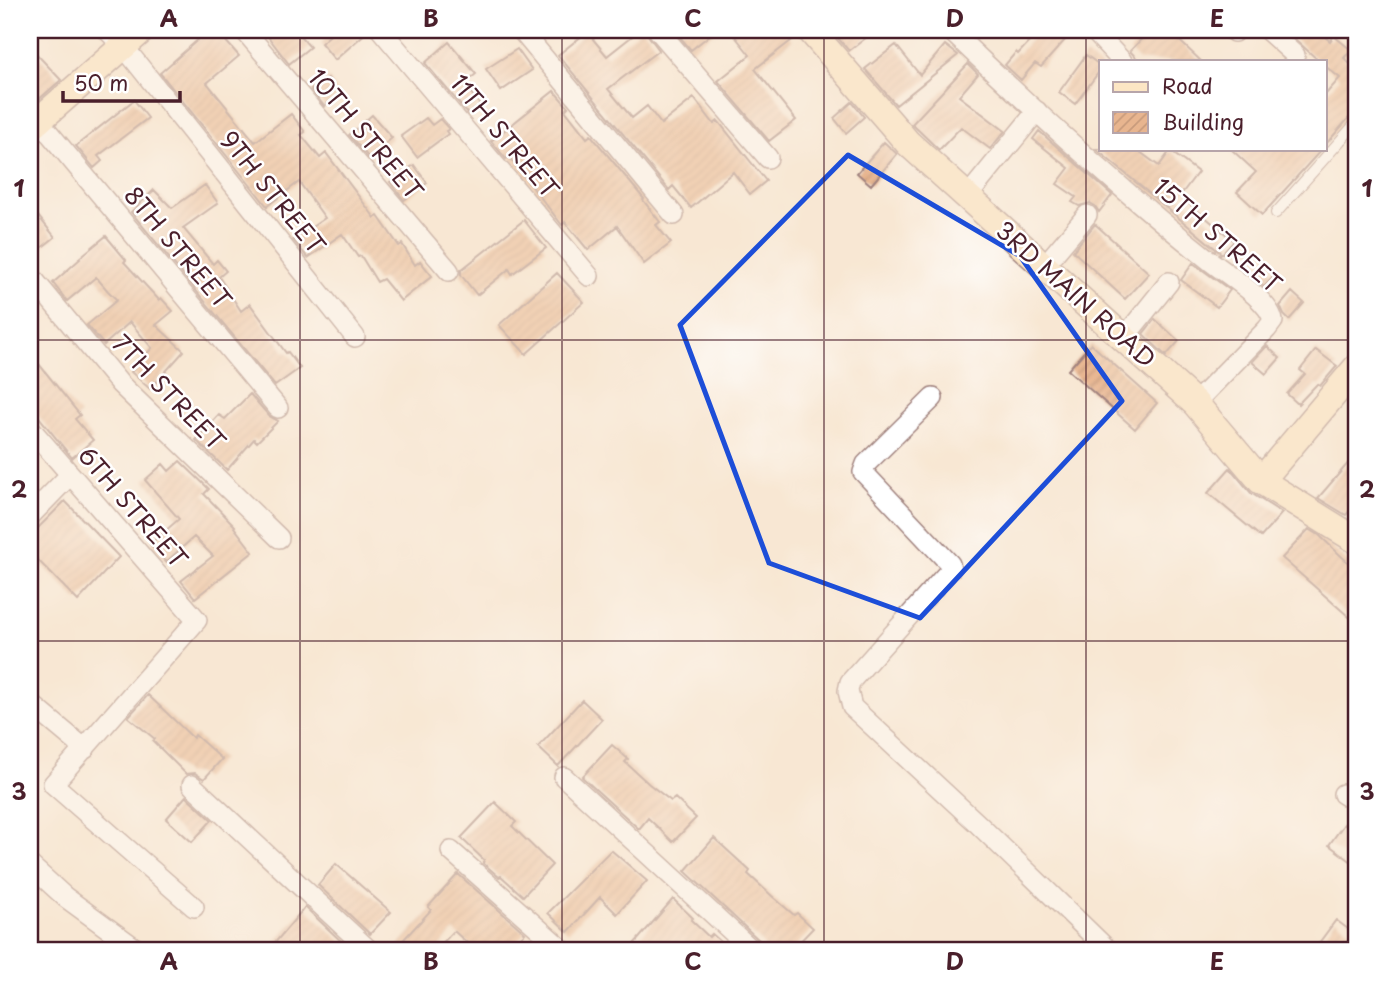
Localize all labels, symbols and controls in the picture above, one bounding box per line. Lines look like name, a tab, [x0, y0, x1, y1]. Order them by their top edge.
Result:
text: A	[160, 0, 178, 35]
text: B	[423, 0, 439, 35]
text: C	[684, 0, 702, 35]
text: D	[946, 0, 964, 35]
text: E	[1210, 0, 1224, 35]
scale bar	[63, 60, 180, 104]
street label: 10TH STREET	[301, 60, 433, 208]
legend	[1099, 60, 1326, 150]
text: 50 m	[74, 66, 128, 98]
street label: 11TH STREET	[443, 66, 569, 206]
text: Road	[1162, 69, 1213, 101]
text: Building	[1162, 105, 1244, 137]
street label: 9TH STREET	[212, 122, 335, 262]
street label: 15TH STREET	[1146, 169, 1291, 301]
text: 1	[14, 170, 25, 205]
text: 1	[1362, 170, 1373, 205]
street label: 8TH STREET	[116, 177, 241, 316]
street label: 3RD MAIN ROAD	[988, 212, 1164, 375]
street label: 7TH STREET	[105, 325, 235, 458]
street label: 6TH STREET	[70, 438, 197, 576]
text: 2	[11, 471, 27, 506]
text: 2	[1359, 471, 1375, 506]
text: 3	[11, 773, 27, 808]
text: 3	[1359, 773, 1375, 808]
text: A	[160, 943, 178, 978]
text: B	[423, 943, 439, 978]
text: C	[684, 943, 702, 978]
text: D	[946, 943, 964, 978]
text: E	[1210, 943, 1224, 978]

